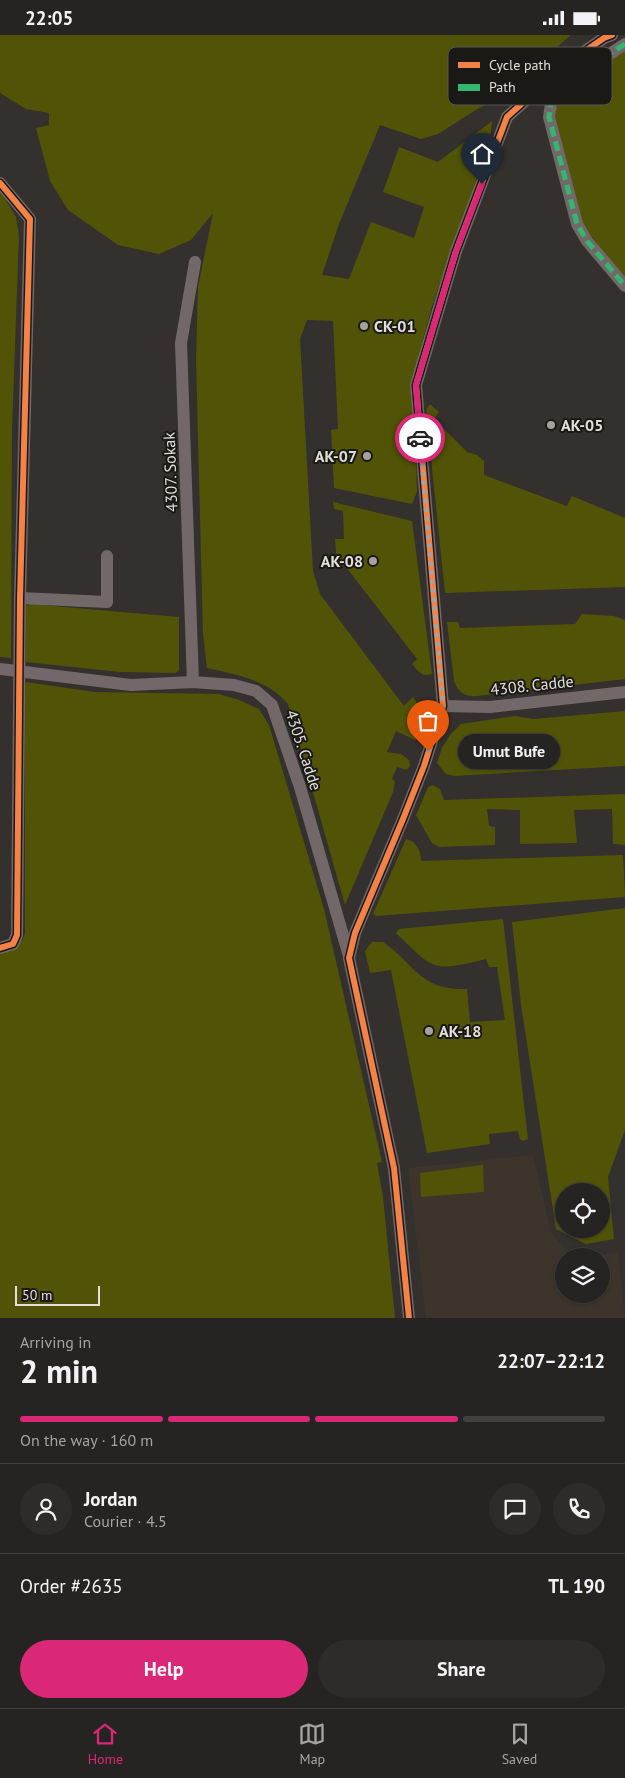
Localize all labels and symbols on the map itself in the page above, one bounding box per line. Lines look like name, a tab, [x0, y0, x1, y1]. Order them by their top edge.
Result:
legend	[448, 47, 612, 105]
text: Cycle path	[489, 56, 551, 74]
text: Path	[489, 78, 516, 96]
pin	[461, 133, 503, 184]
place label: CK-01	[374, 316, 416, 336]
marker: CK-01	[358, 320, 370, 332]
courier	[395, 413, 445, 463]
place label: AK-05	[561, 415, 603, 435]
marker: AK-05	[545, 419, 557, 431]
street label: 4307. Sokak	[159, 431, 181, 512]
place label: AK-07	[315, 446, 357, 466]
marker: AK-07	[361, 450, 373, 462]
place label: AK-08	[321, 551, 363, 571]
marker: AK-08	[367, 555, 379, 567]
street label: 4308. Cadde	[489, 671, 575, 699]
pin	[407, 700, 449, 751]
street label: 4305. Cadde	[282, 707, 326, 793]
callout: Umut Bufe	[458, 733, 560, 769]
place label: AK-18	[439, 1021, 481, 1041]
marker: AK-18	[423, 1025, 435, 1037]
scale bar	[15, 1283, 100, 1306]

